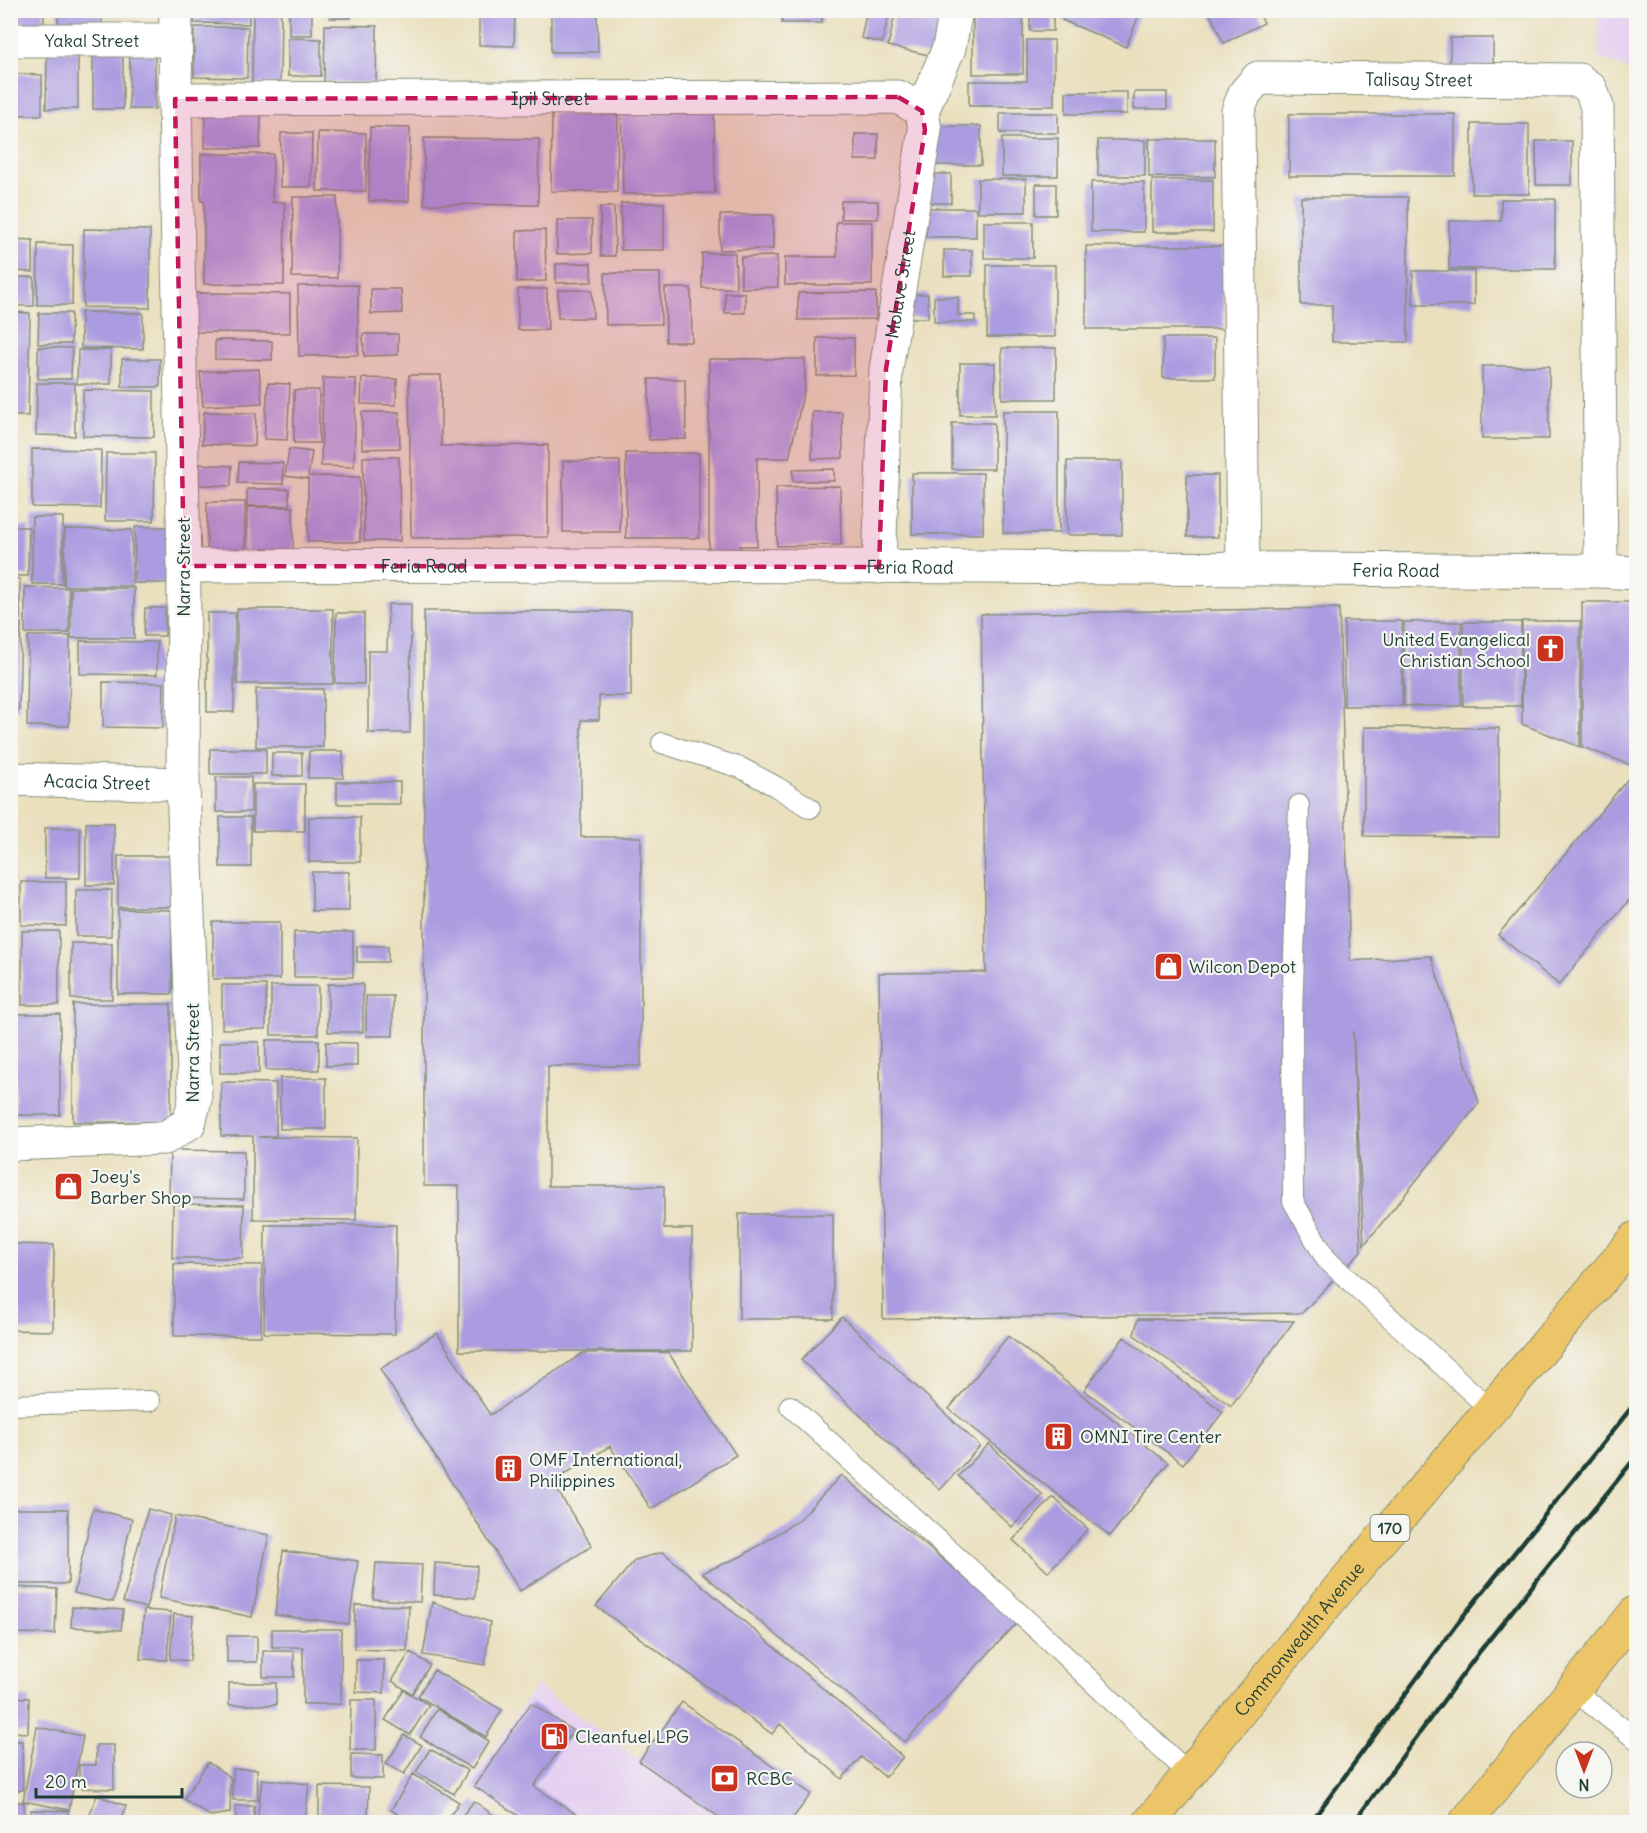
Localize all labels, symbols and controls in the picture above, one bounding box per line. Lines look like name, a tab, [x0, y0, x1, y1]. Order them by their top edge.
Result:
street label: Yakal Street	[45, 29, 139, 52]
street label: Talisay Street	[1365, 67, 1473, 91]
street label: Ipil Street	[511, 86, 589, 110]
street label: Molave Street	[880, 228, 920, 340]
street label: Narra Street	[172, 517, 195, 617]
street label: Feria Road	[380, 554, 468, 577]
street label: Feria Road	[866, 555, 954, 578]
street label: Feria Road	[1352, 558, 1440, 581]
place label: United Evangelical Christian School	[1382, 628, 1530, 672]
church icon: United Evangelical Christian School	[1535, 633, 1567, 665]
street label: Acacia Street	[43, 768, 151, 795]
shop icon: Wilcon Depot	[1152, 950, 1184, 982]
place label: Wilcon Depot	[1189, 955, 1296, 978]
street label: Narra Street	[181, 1003, 204, 1103]
place label: Joey's Barber Shop	[90, 1165, 191, 1209]
shop icon: Joey's Barber Shop	[53, 1170, 85, 1202]
building icon: OMNI Tire Center	[1043, 1420, 1075, 1452]
place label: OMNI Tire Center	[1080, 1425, 1222, 1448]
place label: OMF International, Philippines	[529, 1448, 682, 1492]
building icon: OMF International, Philippines	[492, 1453, 524, 1485]
road number: 170	[1370, 1515, 1410, 1541]
street label: Commonwealth Avenue	[1229, 1557, 1369, 1721]
fuel station icon: Cleanfuel LPG	[538, 1720, 570, 1752]
place label: Cleanfuel LPG	[575, 1725, 689, 1748]
north arrow	[1554, 1740, 1614, 1800]
scale bar	[36, 1761, 182, 1799]
bank icon: RCBC	[709, 1762, 741, 1794]
place label: RCBC	[746, 1767, 793, 1790]
text: 20 m	[45, 1770, 87, 1793]
text: N	[1578, 1775, 1590, 1795]

